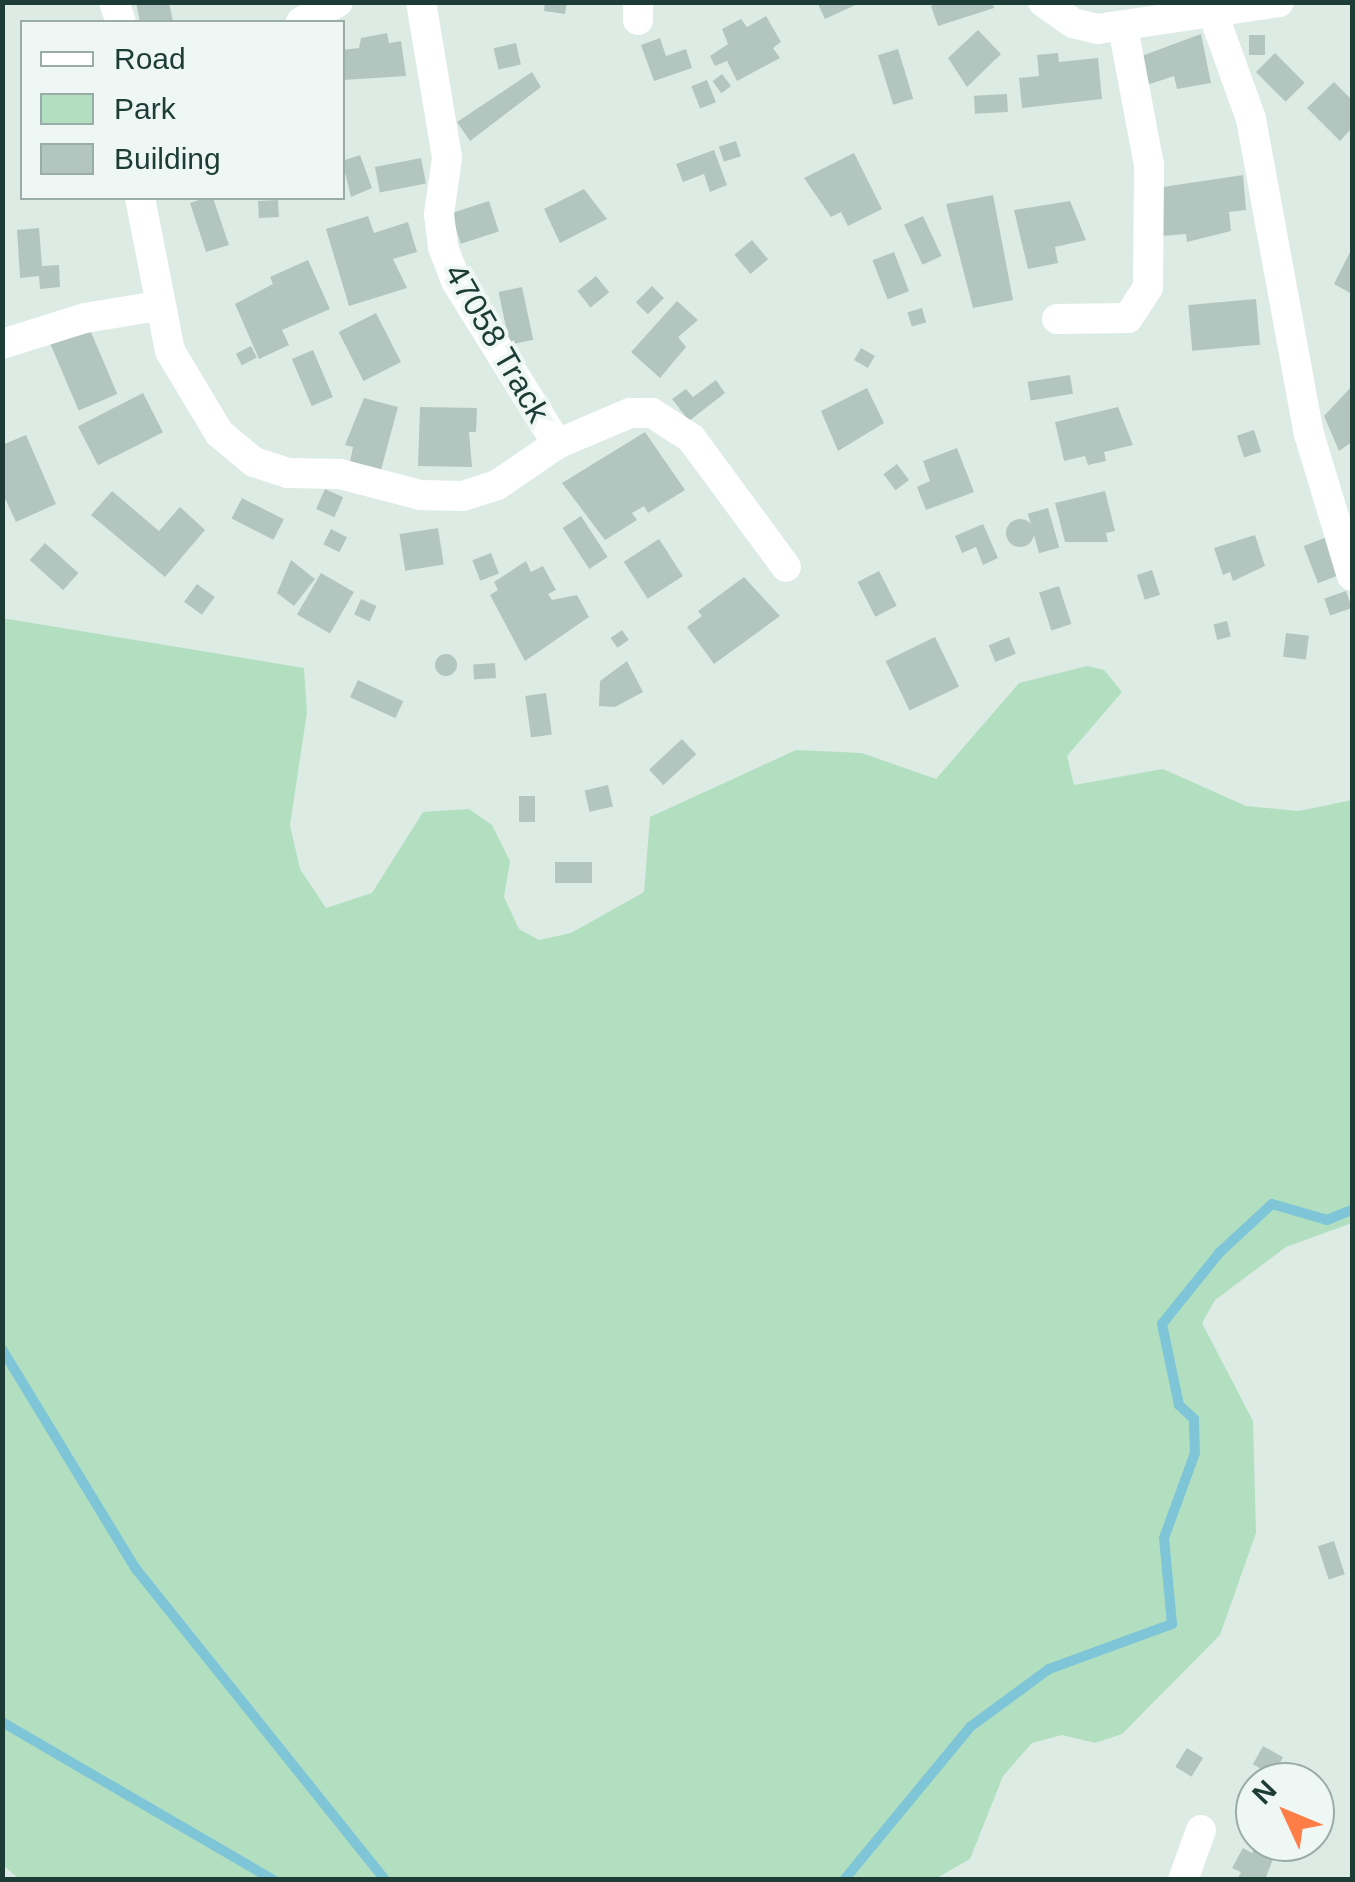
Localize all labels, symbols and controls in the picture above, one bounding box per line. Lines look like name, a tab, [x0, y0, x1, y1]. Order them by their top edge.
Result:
legend	[20, 20, 345, 200]
text: Road	[114, 42, 186, 75]
text: Park	[114, 92, 176, 125]
text: Building	[114, 142, 221, 175]
street label: 47058 Track	[436, 257, 558, 429]
north arrow	[1235, 1762, 1335, 1862]
text: N	[1246, 1774, 1283, 1810]

